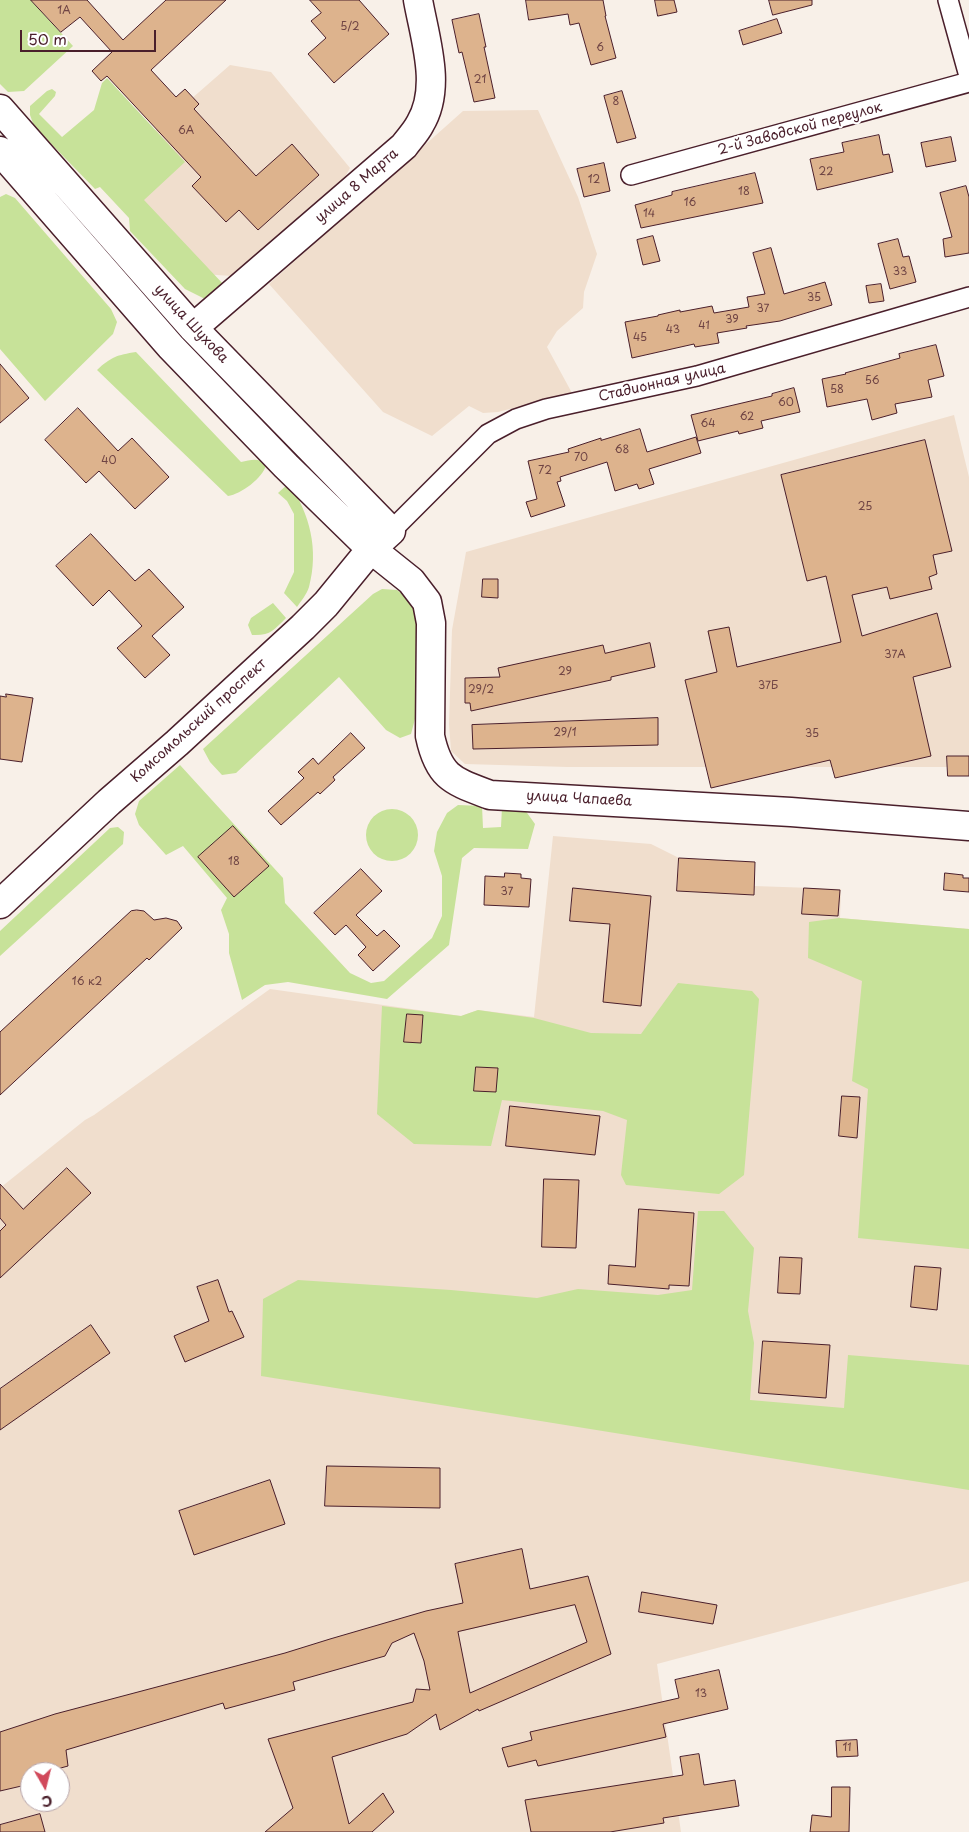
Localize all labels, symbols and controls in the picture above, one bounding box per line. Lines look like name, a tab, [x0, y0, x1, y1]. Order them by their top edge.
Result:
house number: 1А	[57, 4, 71, 18]
scale bar	[22, 20, 159, 52]
house number: 5/2	[340, 20, 360, 34]
text: 50 m	[28, 27, 67, 50]
house number: 6	[596, 41, 604, 55]
house number: 21	[474, 73, 486, 87]
house number: 8	[613, 95, 619, 109]
street label: 2-й Заводской переулок	[716, 99, 884, 159]
house number: 6А	[178, 124, 194, 138]
street label: улица 8 Марта	[312, 145, 402, 227]
house number: 22	[819, 165, 833, 179]
house number: 12	[588, 173, 600, 187]
house number: 18	[738, 185, 750, 199]
house number: 16	[684, 196, 696, 210]
house number: 14	[643, 207, 655, 221]
house number: 33	[893, 265, 907, 279]
street label: улица Шухова	[150, 281, 232, 367]
house number: 35	[807, 291, 821, 305]
house number: 37	[757, 302, 769, 316]
house number: 39	[725, 313, 739, 327]
house number: 41	[698, 319, 710, 333]
house number: 43	[666, 323, 680, 337]
house number: 45	[633, 331, 647, 345]
street label: Стадионная улица	[597, 360, 727, 406]
house number: 56	[865, 374, 879, 388]
house number: 58	[830, 383, 844, 397]
house number: 60	[778, 396, 794, 410]
house number: 62	[740, 410, 754, 424]
house number: 64	[701, 417, 715, 431]
house number: 68	[615, 443, 629, 457]
house number: 70	[574, 451, 588, 465]
house number: 40	[101, 454, 117, 468]
house number: 72	[538, 464, 552, 478]
house number: 25	[858, 500, 872, 514]
house number: 37А	[884, 648, 906, 662]
street label: Комсомольский проспект	[128, 656, 270, 786]
house number: 29	[558, 665, 572, 679]
house number: 37Б	[758, 679, 778, 693]
house number: 29/2	[468, 683, 494, 697]
house number: 29/1	[553, 726, 577, 740]
house number: 35	[805, 727, 819, 741]
street label: улица Чапаева	[526, 788, 632, 810]
house number: 18	[228, 855, 240, 869]
house number: 37	[501, 885, 513, 899]
house number: 16 к2	[72, 975, 102, 989]
house number: 13	[695, 1687, 707, 1701]
house number: 11	[842, 1741, 852, 1755]
north arrow	[20, 1762, 70, 1812]
text: С	[40, 1790, 54, 1812]

